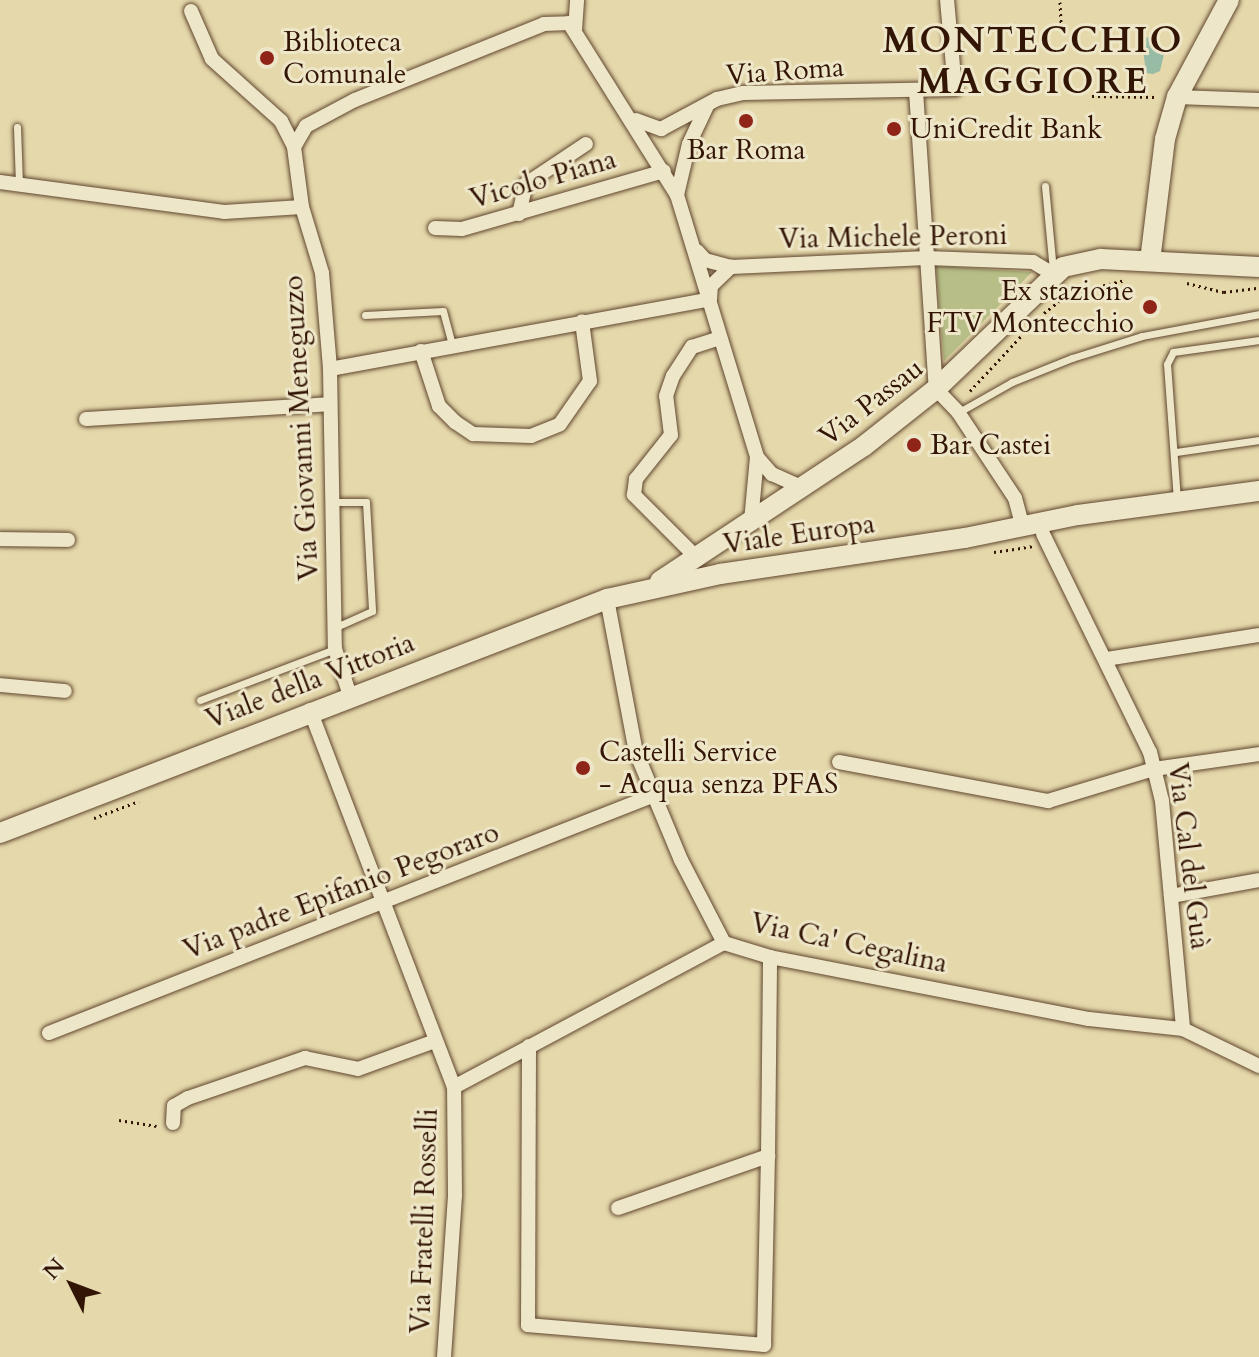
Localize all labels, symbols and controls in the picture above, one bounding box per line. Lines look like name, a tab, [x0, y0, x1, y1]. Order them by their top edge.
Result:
district label: MONTECCHIO MAGGIORE	[882, 18, 1184, 103]
place label: Biblioteca Comunale	[283, 25, 406, 91]
marker: Biblioteca Comunale	[258, 49, 276, 67]
street label: Via Roma	[725, 50, 845, 92]
marker: Bar Roma	[737, 112, 755, 130]
place label: UniCredit Bank	[910, 112, 1102, 146]
marker: UniCredit Bank	[885, 120, 903, 138]
place label: Bar Roma	[686, 133, 806, 167]
street label: Vicolo Piana	[466, 142, 620, 216]
street label: Via Michele Peroni	[778, 218, 1008, 256]
street label: Via Giovanni Meneguzzo	[276, 274, 326, 582]
place label: Ex stazione FTV Montecchio	[927, 274, 1134, 340]
marker: Ex stazione FTV Montecchio	[1141, 298, 1159, 316]
street label: Via Passau	[812, 351, 930, 453]
place label: Bar Castei	[930, 428, 1051, 462]
marker: Bar Castei	[905, 436, 923, 454]
street label: Viale Europa	[721, 507, 877, 561]
street label: Viale della Vittoria	[201, 626, 419, 736]
place label: Castelli Service - Acqua senza PFAS	[599, 735, 838, 801]
marker: Castelli Service - Acqua senza PFAS	[574, 759, 592, 777]
street label: Via Cal del Guà	[1161, 761, 1217, 951]
street label: Via padre Epifanio Pegoraro	[178, 815, 504, 967]
street label: Via Ca' Cegalina	[748, 906, 950, 980]
street label: Via Fratelli Rosselli	[403, 1108, 445, 1334]
north arrow	[32, 1245, 112, 1325]
text: N	[37, 1252, 72, 1286]

